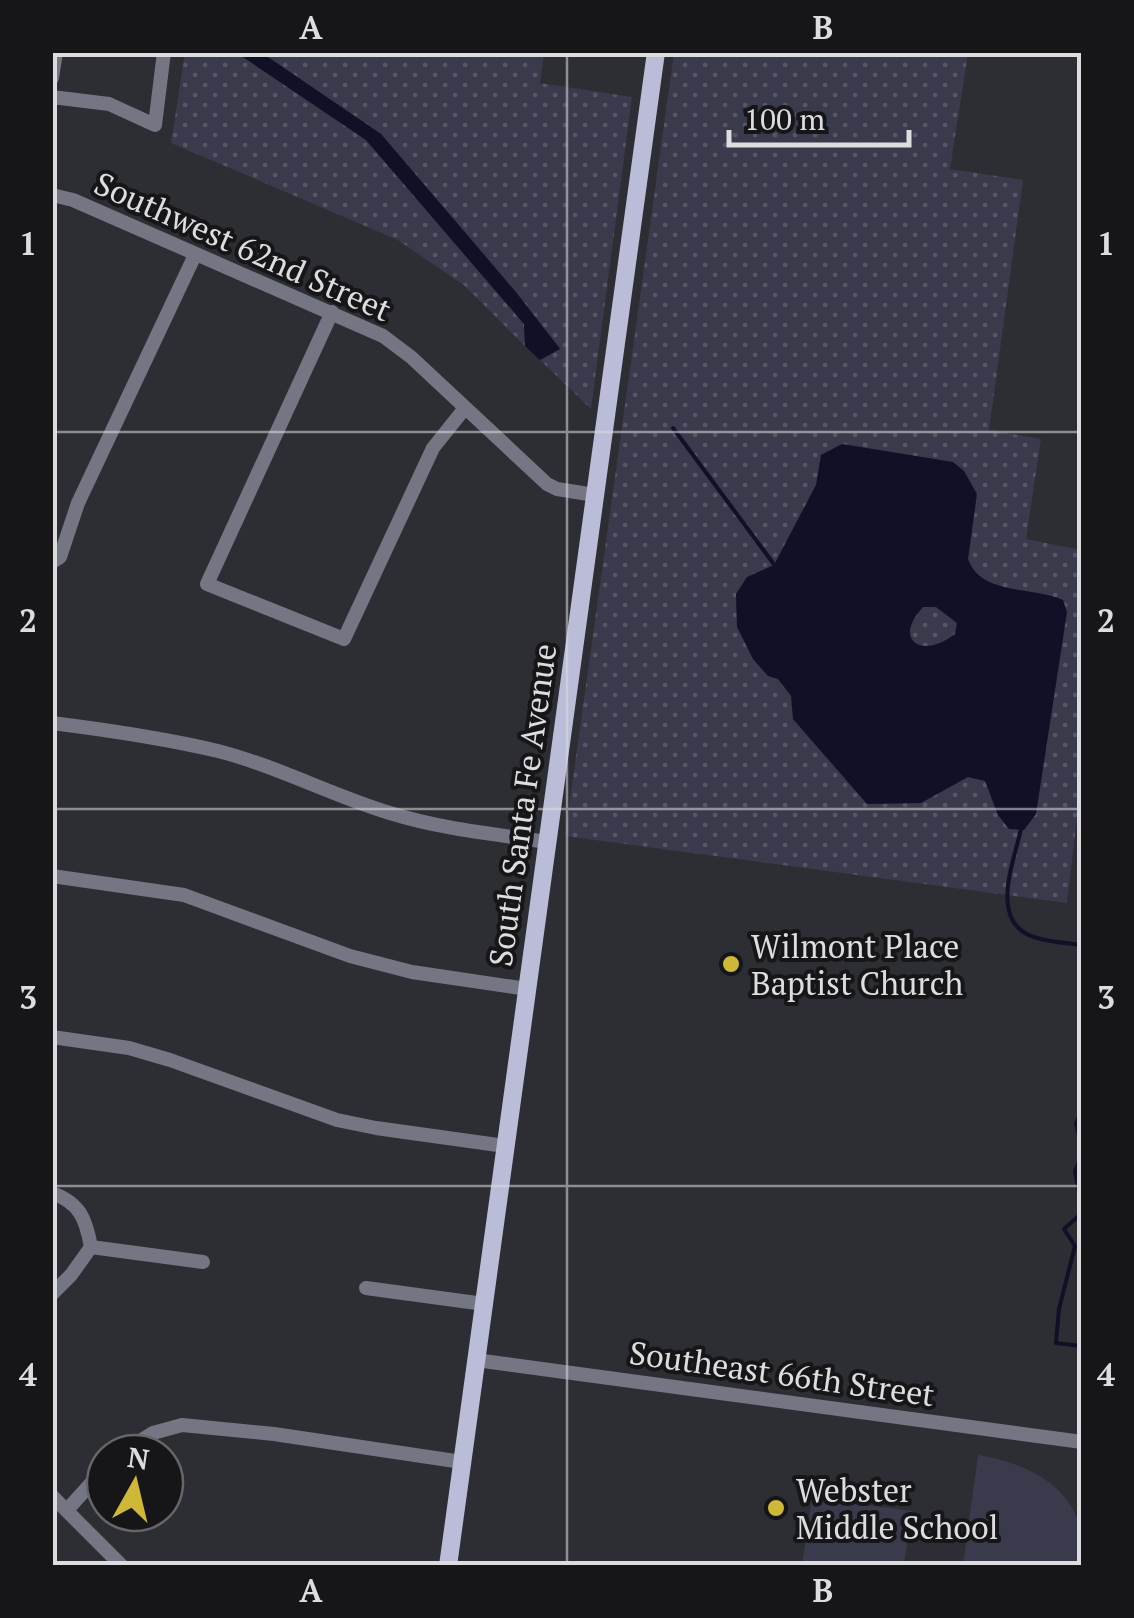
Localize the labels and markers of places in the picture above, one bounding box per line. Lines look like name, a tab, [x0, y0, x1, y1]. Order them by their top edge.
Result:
place label: Wilmont Place Baptist Church	[751, 925, 964, 1004]
marker: Wilmont Place Baptist Church	[720, 953, 742, 975]
place label: Webster Middle School	[796, 1469, 998, 1548]
marker: Webster Middle School	[765, 1497, 787, 1519]

